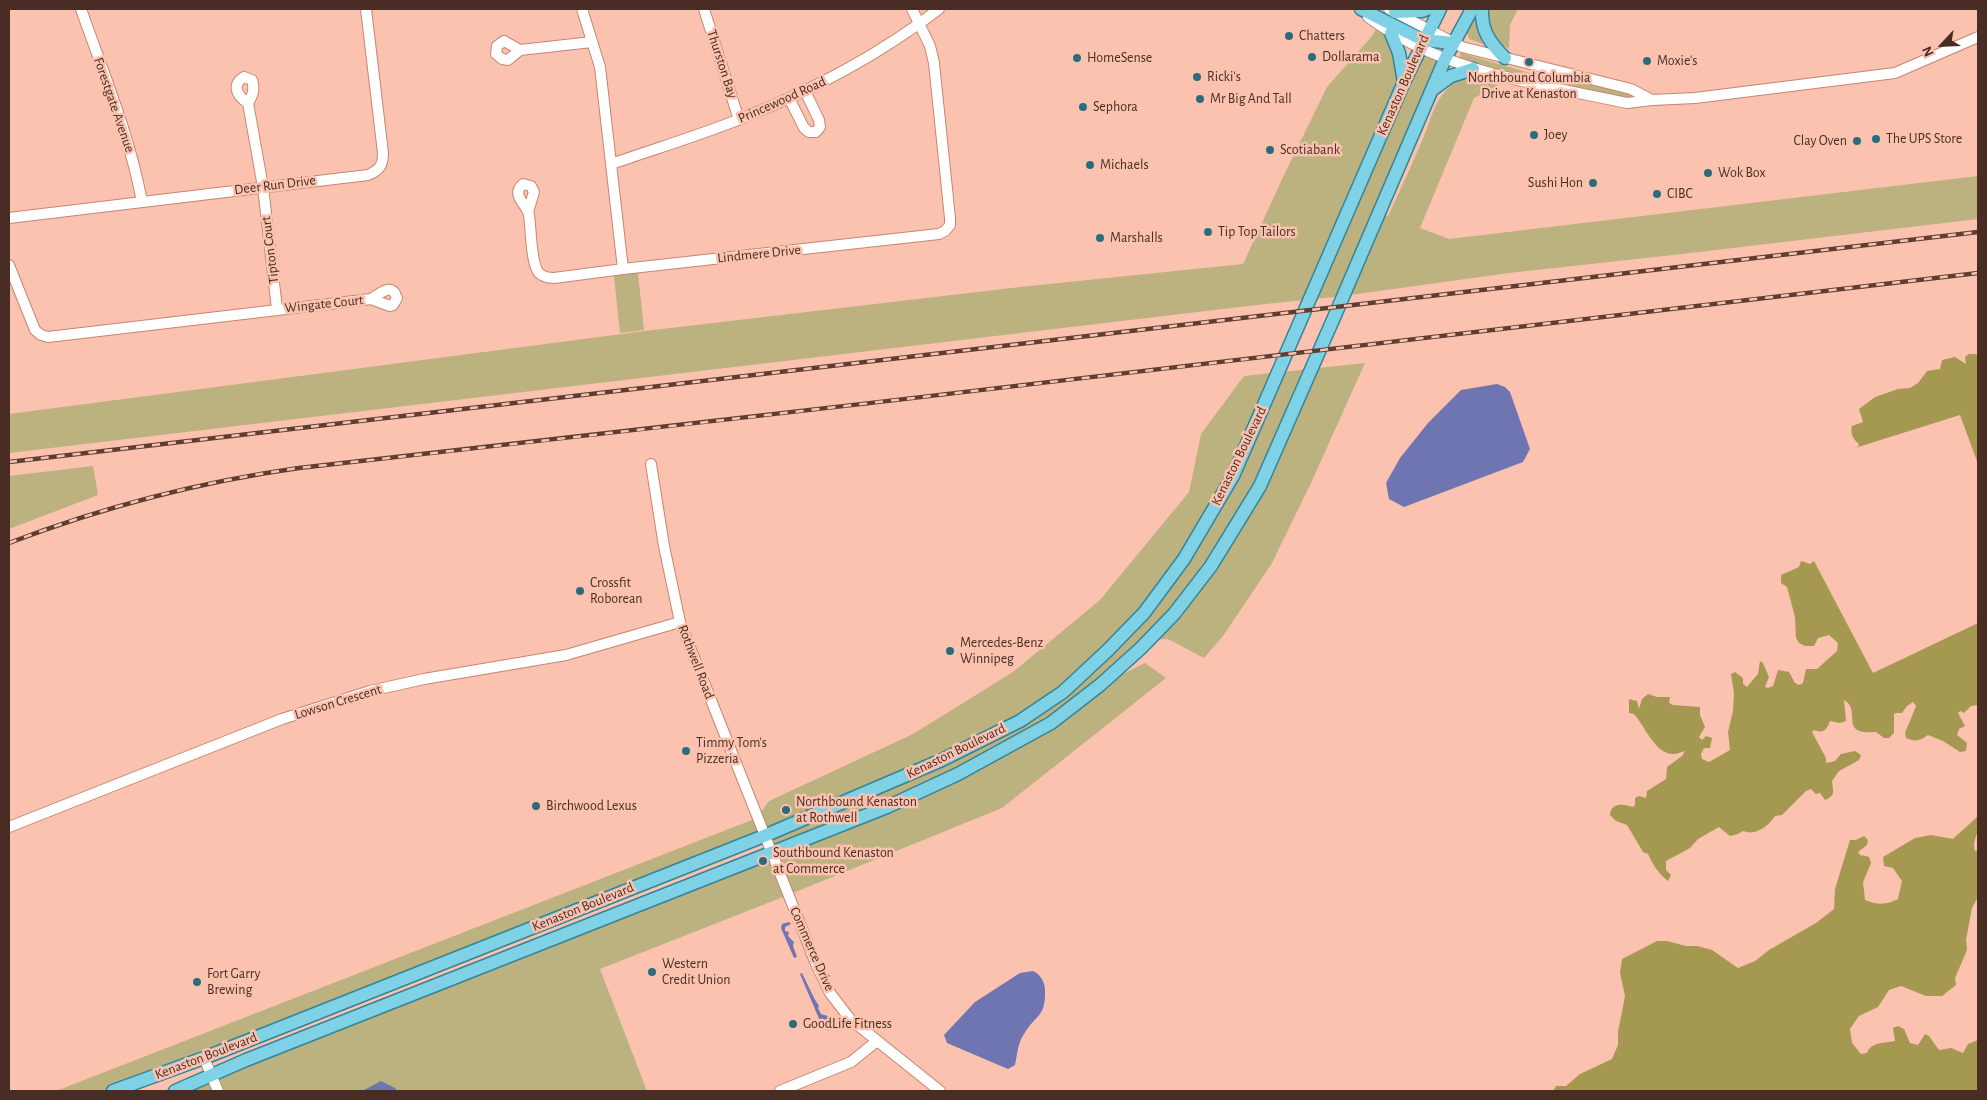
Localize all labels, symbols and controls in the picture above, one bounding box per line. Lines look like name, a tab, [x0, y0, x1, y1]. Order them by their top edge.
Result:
north arrow	[1917, 20, 1967, 70]
street label: Thurston Bay	[703, 28, 741, 100]
place label: Chatters	[1299, 28, 1345, 44]
marker: Chatters	[1283, 30, 1295, 42]
street label: Kenaston Boulevard	[1373, 32, 1433, 138]
text: N	[1920, 44, 1937, 59]
place label: Dollarama	[1322, 49, 1380, 65]
place label: HomeSense	[1087, 50, 1152, 66]
marker: Dollarama	[1306, 51, 1318, 63]
marker: HomeSense	[1071, 52, 1083, 64]
place label: Moxie's	[1657, 53, 1698, 69]
street label: Forestgate Avenue	[90, 55, 138, 155]
marker: Moxie's	[1641, 55, 1653, 67]
marker: Northbound Columbia Drive at Kenaston	[1523, 56, 1535, 68]
place label: Ricki's	[1207, 69, 1241, 85]
place label: Northbound Columbia Drive at Kenaston	[1468, 70, 1590, 102]
marker: Ricki's	[1191, 71, 1203, 83]
street label: Princewood Road	[735, 73, 829, 127]
place label: Mr Big And Tall	[1210, 91, 1292, 107]
marker: Mr Big And Tall	[1194, 93, 1206, 105]
place label: Sephora	[1093, 99, 1138, 115]
marker: Sephora	[1077, 101, 1089, 113]
place label: Joey	[1544, 127, 1567, 143]
marker: Joey	[1528, 129, 1540, 141]
place label: The UPS Store	[1886, 131, 1962, 147]
place label: Clay Oven	[1793, 133, 1847, 149]
marker: The UPS Store	[1870, 133, 1882, 145]
marker: Clay Oven	[1851, 135, 1863, 147]
place label: Scotiabank	[1280, 142, 1340, 158]
marker: Scotiabank	[1264, 144, 1276, 156]
place label: Michaels	[1100, 157, 1149, 173]
marker: Michaels	[1084, 159, 1096, 171]
place label: Wok Box	[1718, 165, 1766, 181]
marker: Wok Box	[1702, 167, 1714, 179]
street label: Deer Run Drive	[233, 172, 317, 198]
place label: Sushi Hon	[1528, 175, 1583, 191]
marker: Sushi Hon	[1587, 177, 1599, 189]
place label: CIBC	[1667, 186, 1693, 202]
marker: CIBC	[1651, 188, 1663, 200]
street label: Tipton Court	[258, 215, 282, 285]
place label: Tip Top Tailors	[1218, 224, 1296, 240]
marker: Tip Top Tailors	[1202, 226, 1214, 238]
place label: Marshalls	[1110, 230, 1163, 246]
marker: Marshalls	[1094, 232, 1106, 244]
street label: Lindmere Drive	[716, 241, 802, 267]
street label: Wingate Court	[284, 292, 364, 316]
street label: Kenaston Boulevard	[1208, 404, 1270, 508]
place label: Crossfit Roborean	[590, 575, 643, 608]
marker: Crossfit Roborean	[574, 585, 586, 597]
street label: Rothwell Road	[674, 622, 718, 702]
place label: Mercedes-Benz Winnipeg	[960, 635, 1043, 668]
marker: Mercedes-Benz Winnipeg	[944, 645, 956, 657]
street label: Lowson Crescent	[293, 681, 383, 723]
street label: Kenaston Boulevard	[904, 720, 1008, 782]
place label: Timmy Tom's Pizzeria	[696, 735, 767, 768]
marker: Timmy Tom's Pizzeria	[680, 745, 692, 757]
place label: Northbound Kenaston at Rothwell	[796, 794, 917, 826]
place label: Birchwood Lexus	[546, 798, 637, 814]
marker: Birchwood Lexus	[530, 800, 542, 812]
marker: Northbound Kenaston at Rothwell	[780, 804, 792, 816]
place label: Southbound Kenaston at Commerce	[773, 845, 894, 878]
marker: Southbound Kenaston at Commerce	[757, 855, 769, 867]
street label: Kenaston Boulevard	[530, 879, 636, 935]
street label: Commerce Drive	[786, 904, 838, 994]
place label: Western Credit Union	[662, 956, 730, 989]
place label: Fort Garry Brewing	[207, 966, 260, 999]
marker: Western Credit Union	[646, 966, 658, 978]
marker: Fort Garry Brewing	[191, 976, 203, 988]
place label: GoodLife Fitness	[803, 1016, 892, 1032]
marker: GoodLife Fitness	[787, 1018, 799, 1030]
street label: Kenaston Boulevard	[152, 1029, 260, 1083]

